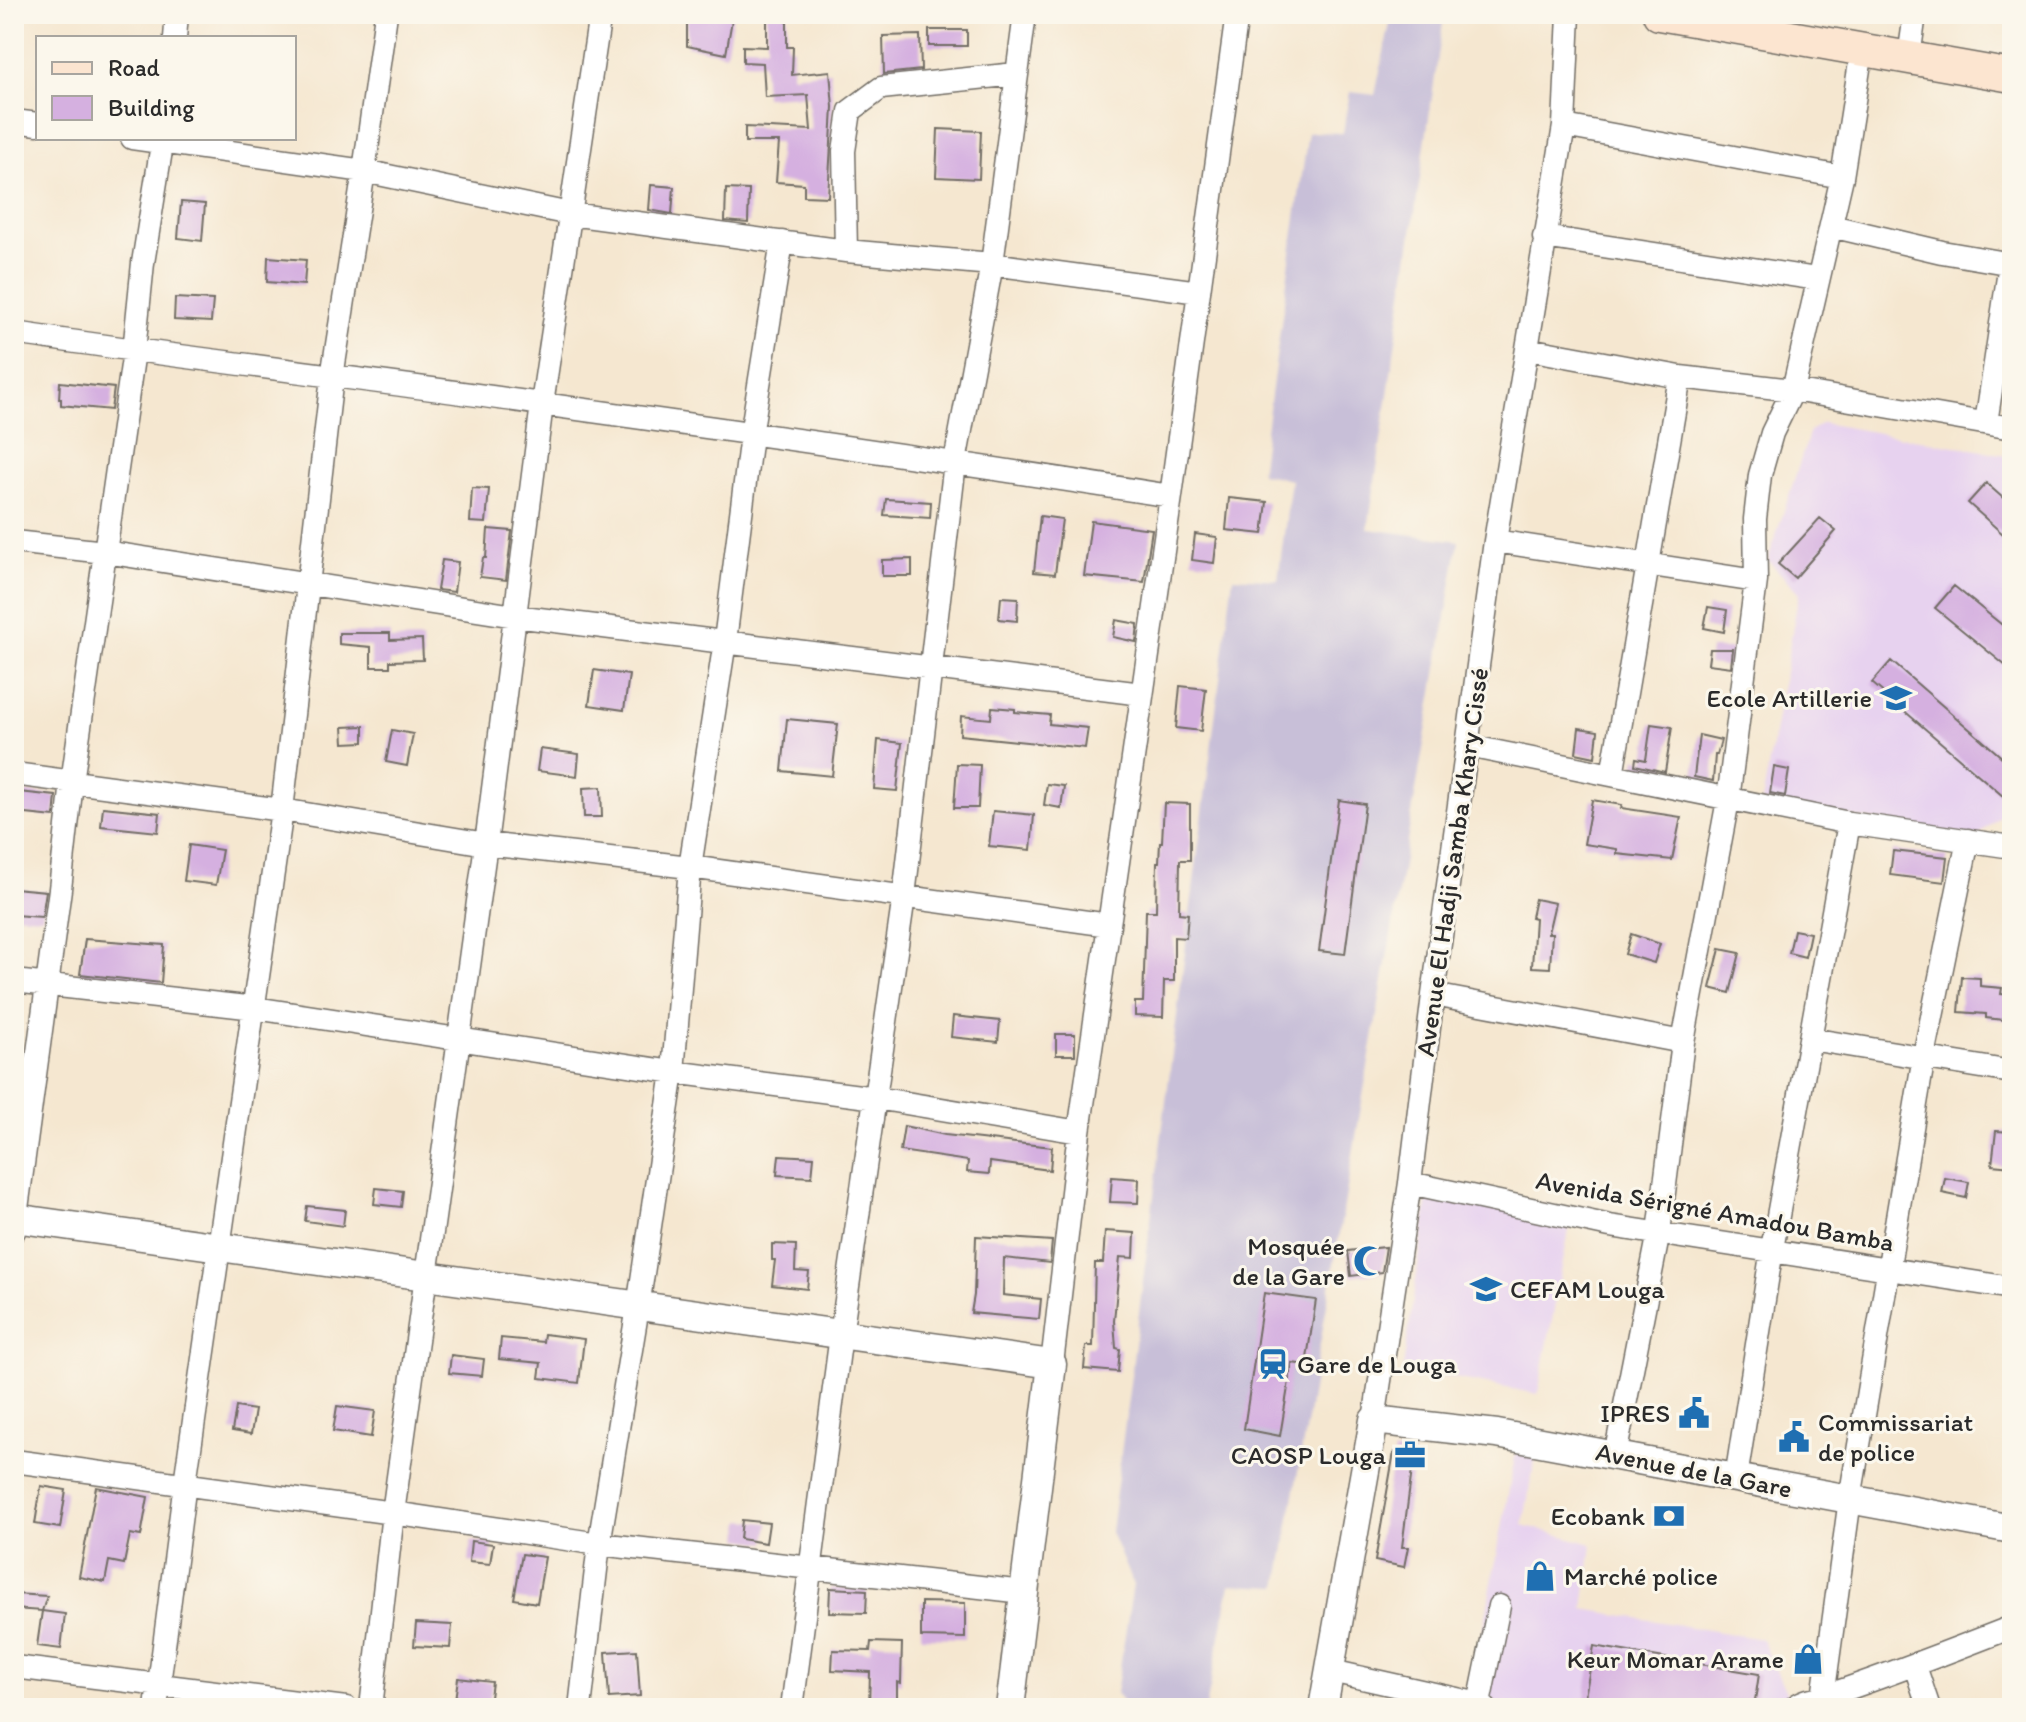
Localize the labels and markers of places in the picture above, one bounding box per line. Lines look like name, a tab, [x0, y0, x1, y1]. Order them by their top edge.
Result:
school or university icon: Ecole Artillerie	[1879, 681, 1913, 715]
place label: Ecole Artillerie	[1707, 682, 1872, 714]
place label: Mosquée de la Gare	[1232, 1230, 1345, 1292]
mosque icon: Mosquée de la Gare	[1352, 1244, 1386, 1278]
school or university icon: CEFAM Louga	[1469, 1272, 1503, 1306]
place label: CEFAM Louga	[1510, 1273, 1665, 1305]
station icon: Gare de Louga	[1256, 1347, 1290, 1381]
place label: Gare de Louga	[1297, 1348, 1457, 1380]
public building icon: IPRES	[1677, 1396, 1711, 1430]
place label: IPRES	[1600, 1397, 1670, 1429]
place label: Commissariat de police	[1818, 1406, 1973, 1468]
public building icon: Commissariat de police	[1777, 1420, 1811, 1454]
office icon: CAOSP Louga	[1393, 1438, 1427, 1472]
place label: CAOSP Louga	[1231, 1439, 1386, 1471]
bank icon: Ecobank	[1652, 1499, 1686, 1533]
place label: Ecobank	[1551, 1500, 1646, 1532]
shop icon: Marché police	[1523, 1559, 1557, 1593]
place label: Marché police	[1564, 1560, 1718, 1592]
shop icon: Keur Momar Arame	[1791, 1642, 1825, 1676]
place label: Keur Momar Arame	[1567, 1643, 1784, 1675]

